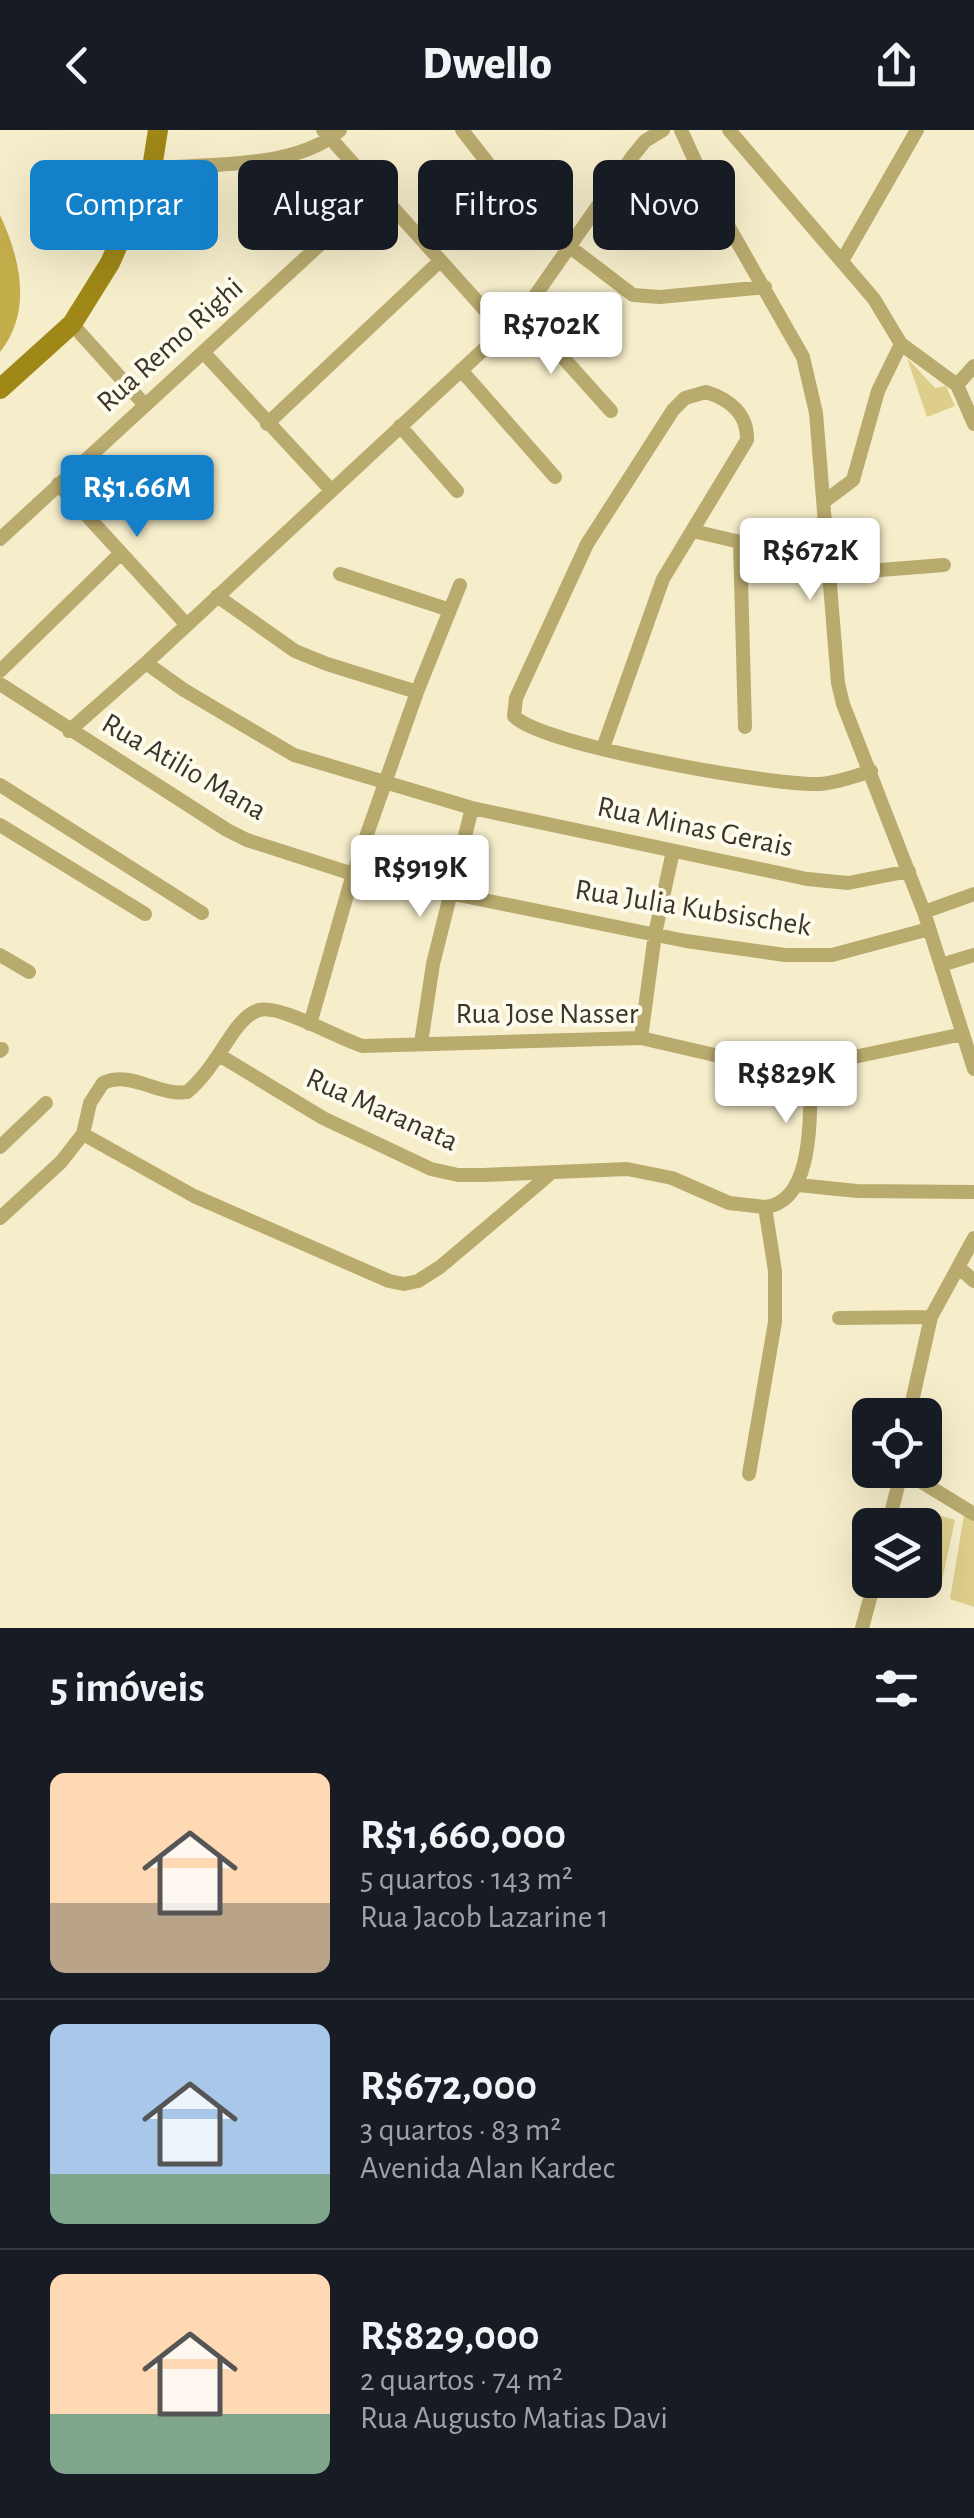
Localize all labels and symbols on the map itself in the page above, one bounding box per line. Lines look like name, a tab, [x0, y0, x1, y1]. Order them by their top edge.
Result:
street label: Rua Remo Righi	[91, 272, 249, 418]
pin: R$702K	[470, 292, 632, 377]
pin: R$1.66M	[45, 455, 229, 540]
pin: R$672K	[729, 518, 891, 603]
street label: Rua Atilio Mana	[97, 708, 271, 826]
street label: Rua Minas Gerais	[594, 792, 796, 862]
pin: R$919K	[339, 835, 501, 920]
street label: Rua Julia Kubsischek	[573, 875, 814, 942]
street label: Rua Jose Nasser	[456, 999, 639, 1029]
pin: R$829K	[705, 1041, 867, 1126]
street label: Rua Maranata	[302, 1063, 462, 1157]

